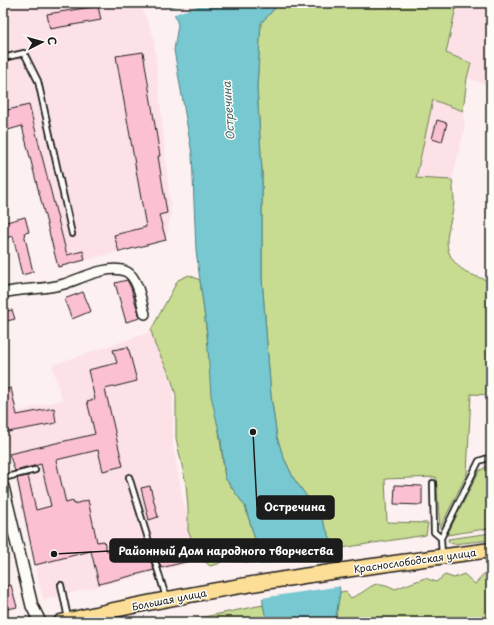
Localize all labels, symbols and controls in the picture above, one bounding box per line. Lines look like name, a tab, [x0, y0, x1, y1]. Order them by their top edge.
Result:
north arrow	[22, 22, 62, 62]
text: С	[44, 36, 61, 46]
water label: Остречина	[217, 80, 239, 141]
callout: Остречина	[257, 496, 334, 519]
text: Остречина	[264, 498, 326, 515]
callout: Районный Дом народного творчества	[110, 539, 342, 562]
text: Районный Дом народного творчества	[118, 542, 334, 559]
street label: Краснослободская улица	[353, 544, 478, 576]
street label: Большая улица	[130, 584, 208, 614]

